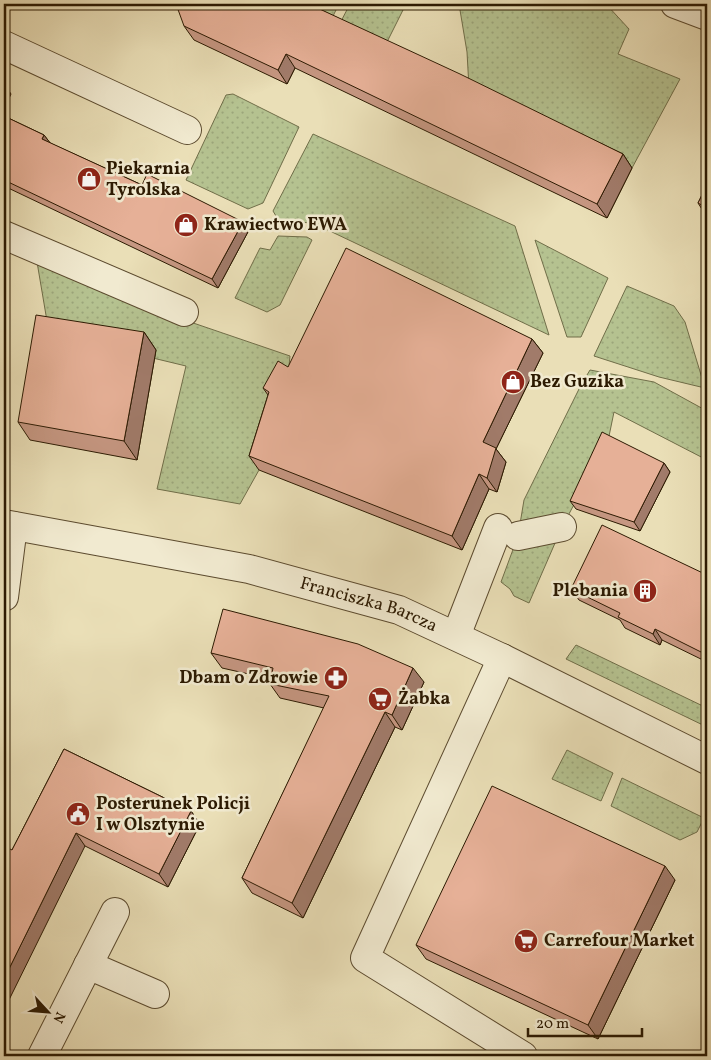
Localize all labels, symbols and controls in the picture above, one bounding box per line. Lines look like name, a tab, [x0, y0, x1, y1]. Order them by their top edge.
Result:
place label: Piekarnia Tyrolska	[106, 157, 190, 203]
shop icon: Piekarnia Tyrolska	[76, 166, 102, 192]
shop icon: Krawiectwo EWA	[173, 212, 199, 238]
place label: Krawiectwo EWA	[204, 213, 347, 238]
shop icon: Bez Guzika	[500, 369, 526, 395]
place label: Bez Guzika	[530, 370, 624, 395]
street label: Franciszka Barcza	[297, 571, 441, 639]
building icon: Plebania	[632, 578, 658, 604]
place label: Plebania	[553, 579, 628, 604]
pharmacy icon: Dbam o Zdrowie	[323, 665, 349, 691]
place label: Dbam o Zdrowie	[179, 666, 318, 691]
supermarket icon: Żabka	[367, 686, 393, 712]
place label: Żabka	[398, 687, 450, 712]
place label: Posterunek Policji I w Olsztynie	[96, 792, 250, 838]
public building icon: Posterunek Policji I w Olsztynie	[65, 801, 91, 827]
supermarket icon: Carrefour Market	[513, 928, 539, 954]
place label: Carrefour Market	[544, 929, 695, 954]
north arrow	[22, 988, 72, 1038]
scale bar	[528, 1005, 642, 1037]
text: N	[48, 1008, 69, 1026]
text: 20 m	[536, 1014, 569, 1035]

